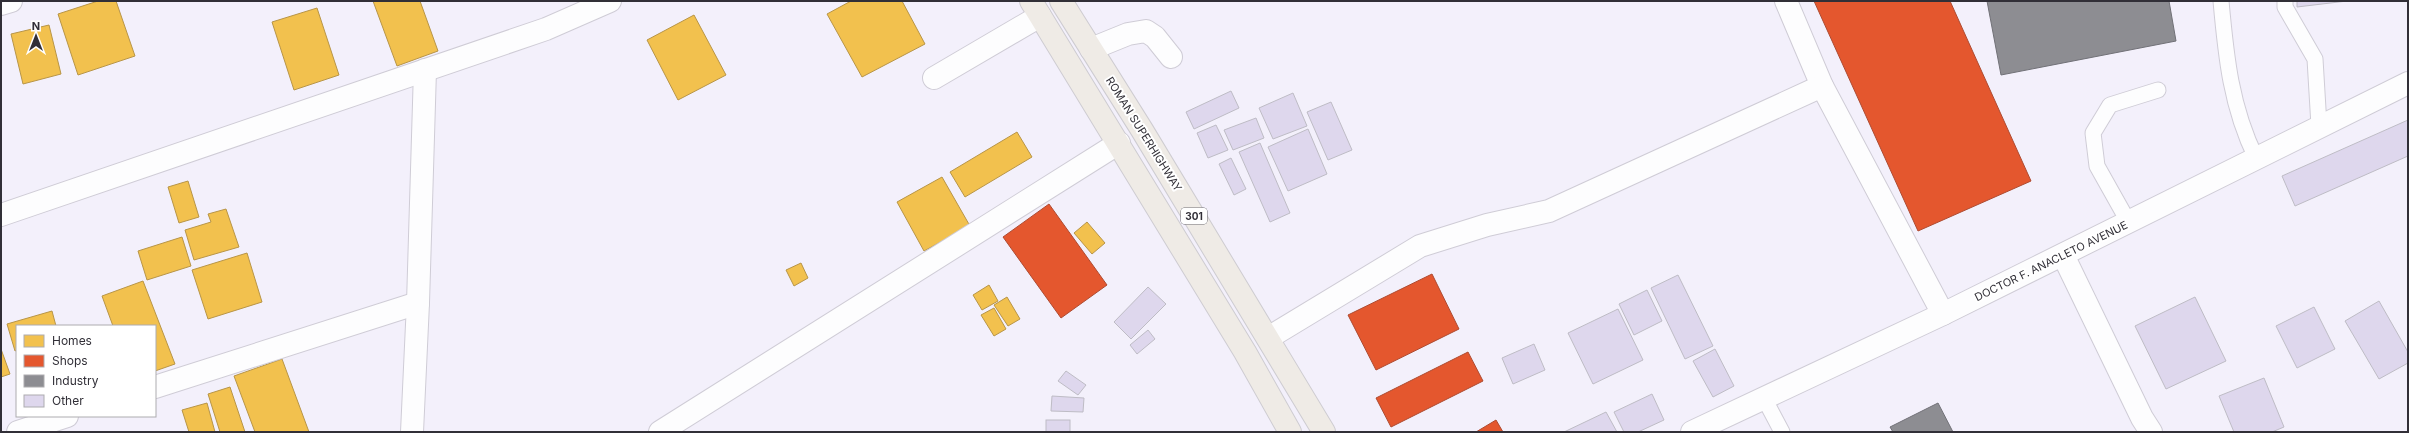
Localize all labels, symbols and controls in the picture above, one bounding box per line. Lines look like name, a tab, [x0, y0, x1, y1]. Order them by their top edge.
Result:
north arrow	[16, 16, 56, 56]
text: N	[32, 19, 40, 33]
street label: ROMAN SUPERHIGHWAY	[1103, 74, 1185, 194]
road number: 301	[1181, 208, 1207, 224]
street label: DOCTOR F. ANACLETO AVENUE	[1972, 218, 2130, 304]
legend	[16, 325, 156, 417]
text: Homes	[52, 333, 92, 348]
text: Shops	[52, 353, 88, 368]
text: Industry	[52, 373, 99, 388]
text: Other	[52, 393, 84, 408]

